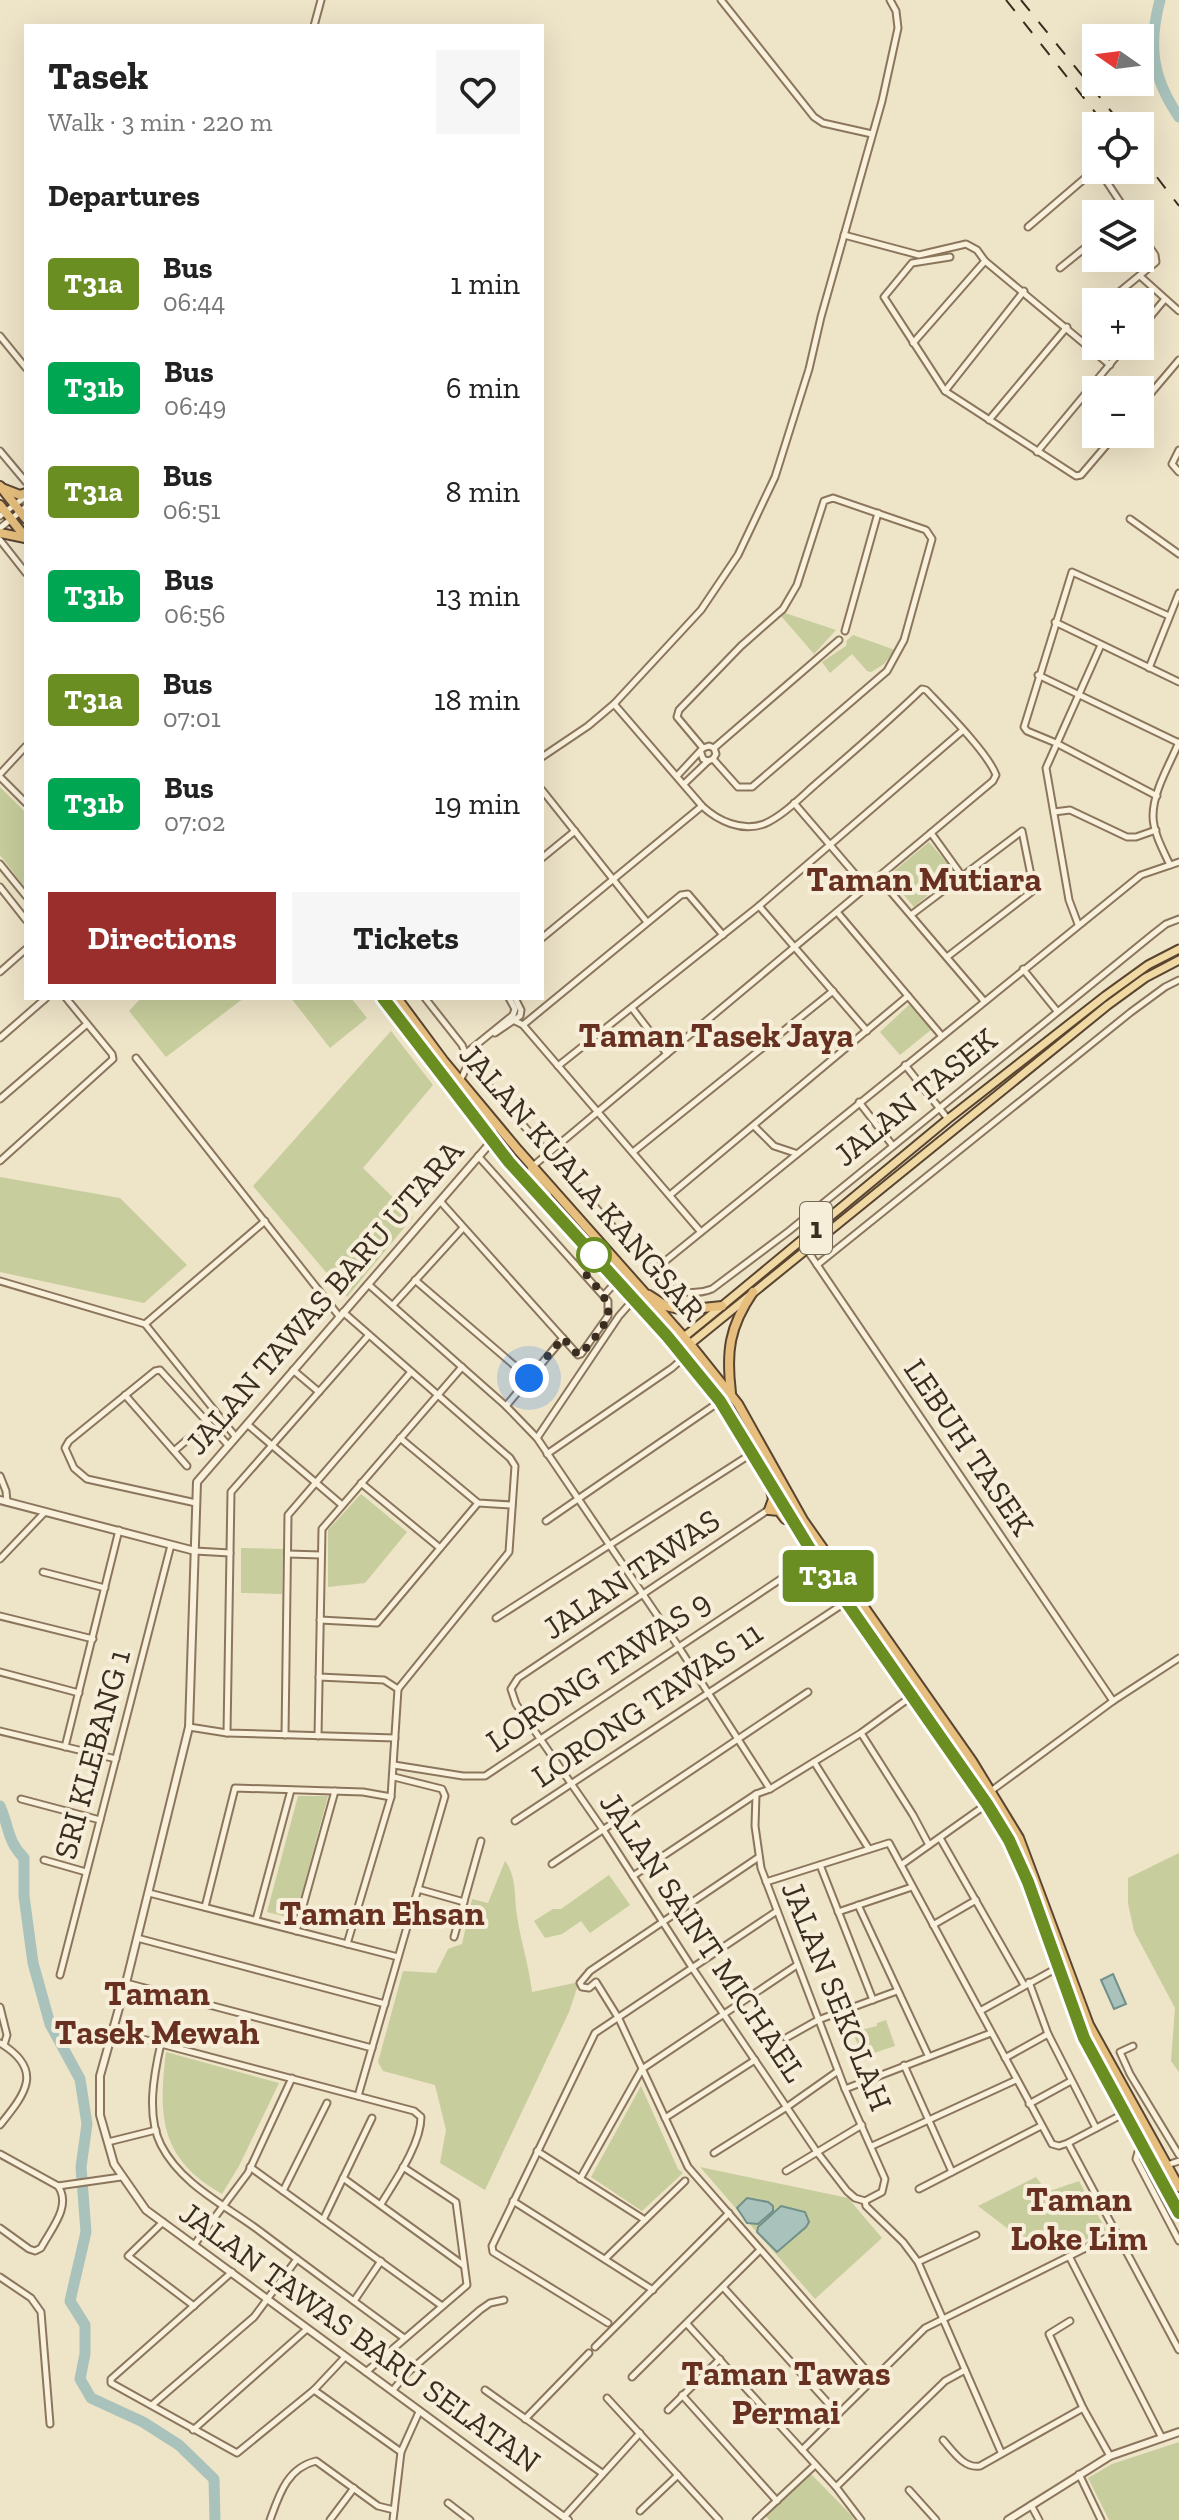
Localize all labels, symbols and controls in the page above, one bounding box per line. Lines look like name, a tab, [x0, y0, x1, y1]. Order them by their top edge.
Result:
north arrow	[1082, 24, 1154, 96]
map controls	[1082, 24, 1154, 448]
button: heart	[436, 50, 520, 134]
text: Tasek	[48, 53, 148, 99]
text: Walk · 3 min · 220 m	[48, 106, 272, 138]
button: locate	[1082, 112, 1154, 184]
text: Departures	[48, 178, 200, 214]
button: layers	[1082, 200, 1154, 272]
text: Bus	[163, 250, 213, 286]
text: 1 min	[450, 266, 520, 302]
text: T31a	[64, 267, 123, 300]
text: 06:44	[163, 286, 225, 318]
button: +	[1082, 288, 1154, 360]
text: Bus	[164, 354, 214, 390]
text: 6 min	[446, 370, 520, 406]
text: T31b	[64, 371, 124, 404]
button: −	[1082, 376, 1154, 448]
text: 06:49	[164, 390, 226, 422]
text: Bus	[163, 458, 213, 494]
text: 8 min	[446, 474, 520, 510]
text: T31a	[64, 475, 123, 508]
text: 06:51	[163, 494, 221, 526]
text: Bus	[164, 562, 214, 598]
text: 13 min	[435, 578, 520, 614]
text: T31b	[64, 579, 124, 612]
text: 06:56	[164, 598, 226, 630]
text: Bus	[163, 666, 213, 702]
text: 18 min	[434, 682, 520, 718]
text: T31a	[64, 683, 123, 716]
text: 07:01	[163, 702, 221, 734]
text: Bus	[164, 770, 214, 806]
text: 19 min	[434, 786, 520, 822]
text: T31b	[64, 787, 124, 820]
text: 07:02	[164, 806, 225, 838]
district label: Taman Mutiara	[806, 859, 1042, 900]
button: Directions	[48, 892, 276, 984]
button: Tickets	[292, 892, 520, 984]
district label: Taman Tasek Jaya	[578, 1015, 854, 1056]
street label: JALAN TASEK	[826, 1020, 1004, 1174]
street label: JALAN KUALA KANGSAR	[452, 1036, 713, 1328]
street label: JALAN TAWAS BARU UTARA	[177, 1132, 471, 1462]
road number: 1	[800, 1202, 832, 1254]
unlabelled marker	[577, 1238, 611, 1272]
street label: LEBUH TASEK	[896, 1352, 1042, 1543]
your location	[509, 1358, 549, 1398]
street label: JALAN TAWAS	[535, 1501, 727, 1647]
line badge: T31a	[772, 1550, 884, 1602]
text: T31a	[799, 1559, 857, 1592]
street label: LORONG TAWAS 9	[479, 1582, 717, 1760]
street label: LORONG TAWAS 11	[525, 1613, 769, 1795]
street label: SRI KLEBANG 1	[46, 1645, 138, 1863]
street label: JALAN SAINT MICHAEL	[592, 1785, 814, 2089]
street label: JALAN SEKOLAH	[774, 1876, 900, 2116]
district label: Taman Ehsan	[279, 1893, 485, 1934]
district label: Taman Tasek Mewah	[55, 1973, 260, 2053]
district label: Taman Loke Lim	[1010, 2179, 1148, 2259]
street label: JALAN TAWAS BARU SELATAN	[172, 2193, 548, 2481]
district label: Taman Tawas Permai	[681, 2353, 891, 2433]

